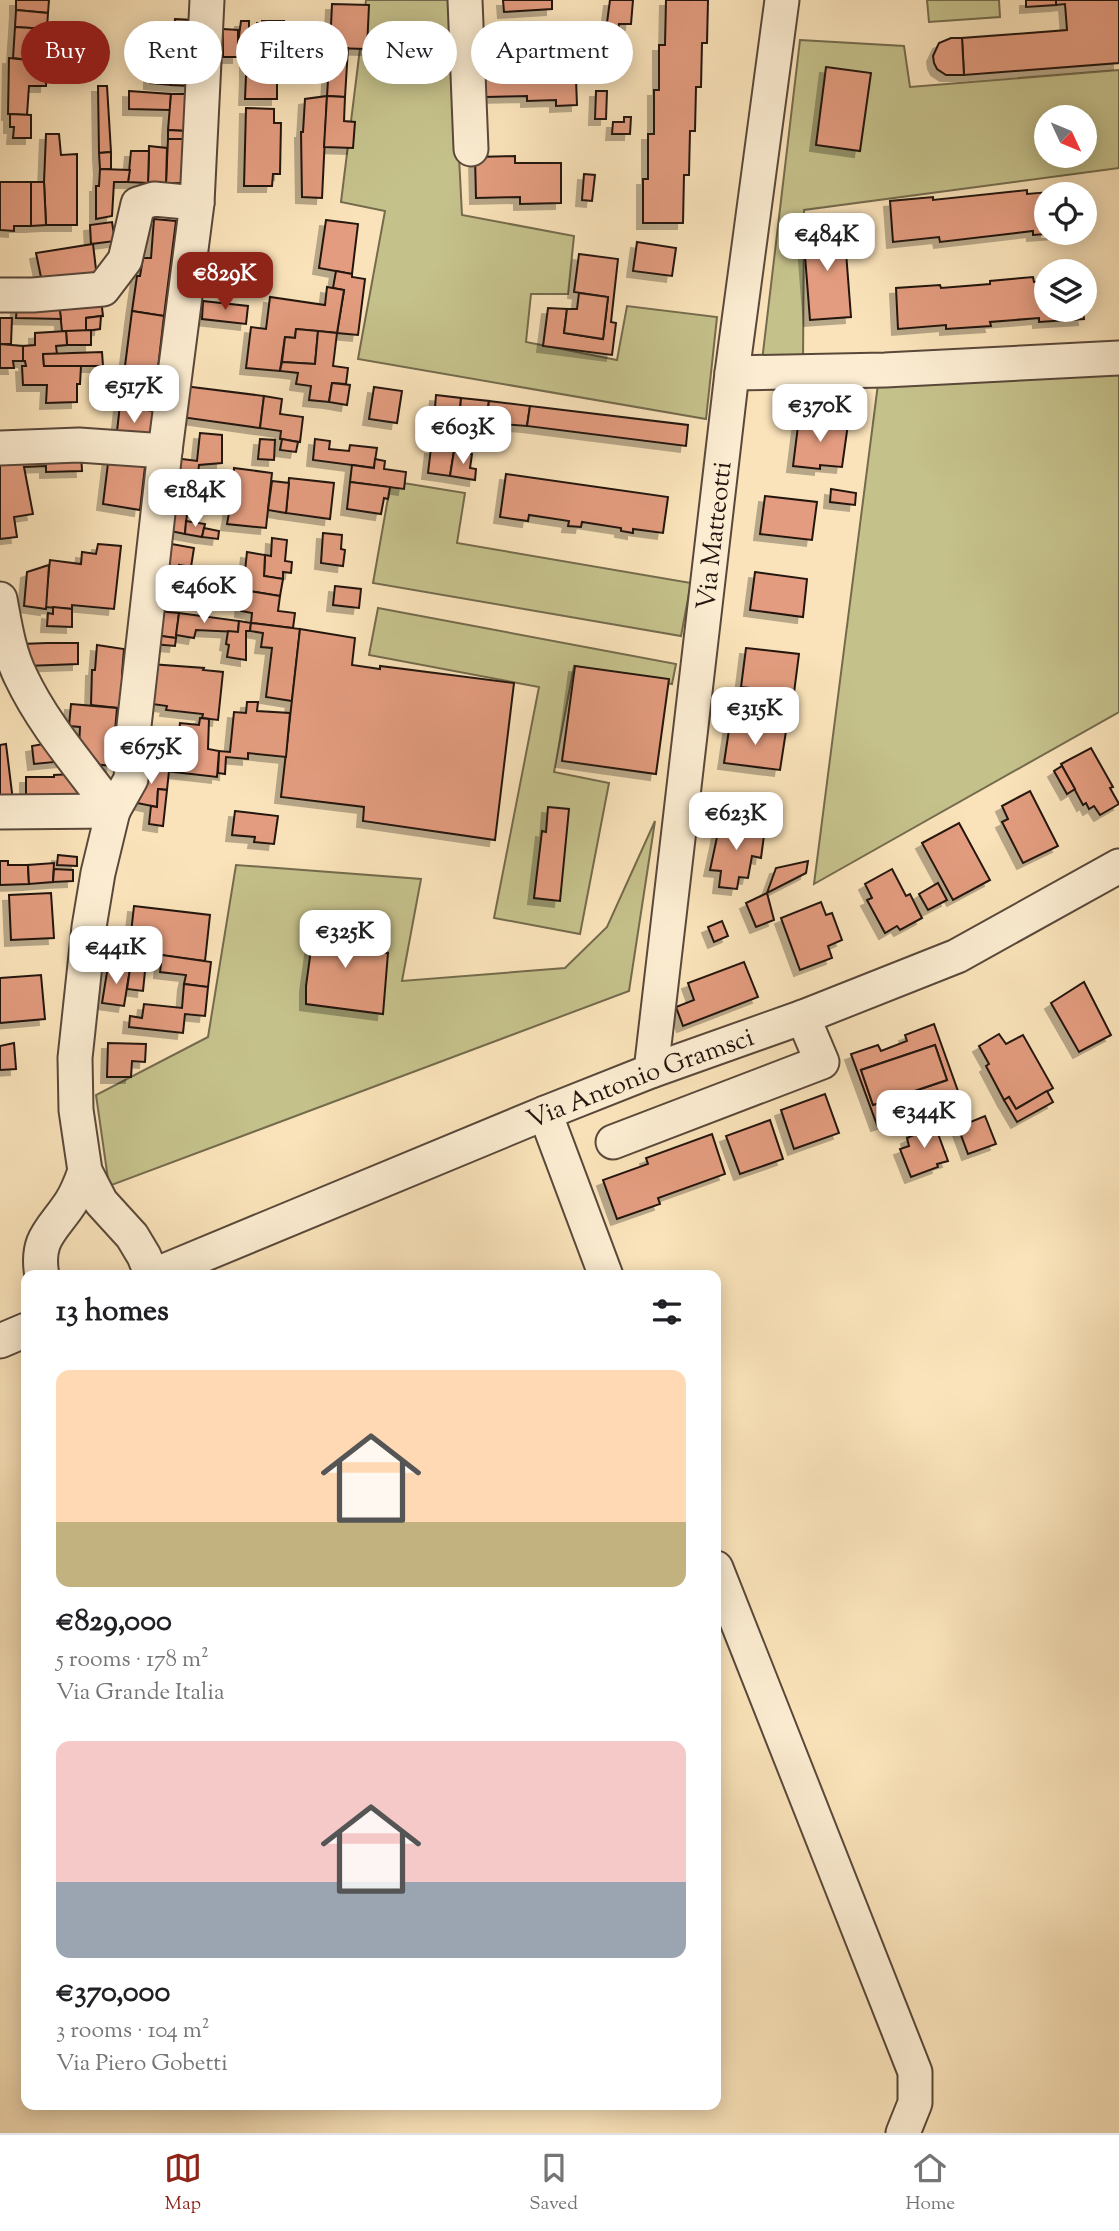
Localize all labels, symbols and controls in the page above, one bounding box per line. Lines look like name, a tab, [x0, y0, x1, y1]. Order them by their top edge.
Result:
chip: Buy	[21, 21, 110, 84]
chip: Rent	[124, 21, 222, 84]
chip: Filters	[236, 21, 348, 84]
chip: New	[362, 21, 457, 84]
chip: Apartment	[471, 21, 633, 84]
north arrow	[1034, 105, 1097, 168]
map controls	[1034, 105, 1097, 322]
button: locate	[1034, 182, 1097, 245]
pin: €484K	[778, 214, 876, 273]
text: €484K	[795, 219, 859, 252]
pin: €829K	[176, 252, 274, 312]
text: €829K	[193, 258, 257, 291]
button: layers	[1034, 259, 1097, 322]
pin: €517K	[85, 366, 183, 425]
text: €517K	[105, 371, 163, 404]
pin: €370K	[771, 384, 869, 444]
text: €370K	[788, 390, 852, 423]
pin: €603K	[414, 406, 512, 466]
text: €603K	[431, 412, 495, 445]
street label: Via Matteotti	[689, 460, 743, 612]
pin: €184K	[146, 470, 244, 529]
text: €184K	[164, 475, 226, 508]
pin: €460K	[155, 566, 253, 625]
text: €460K	[172, 571, 236, 604]
pin: €315K	[706, 688, 804, 747]
text: €315K	[727, 693, 783, 726]
pin: €675K	[102, 726, 200, 786]
text: €675K	[120, 732, 182, 765]
pin: €623K	[687, 792, 785, 852]
text: €623K	[705, 798, 767, 831]
pin: €325K	[296, 911, 394, 970]
text: €325K	[316, 916, 374, 949]
pin: €441K	[67, 926, 165, 986]
text: €441K	[86, 932, 146, 965]
street label: Via Antonio Gramsci	[522, 1020, 759, 1139]
pin: €344K	[875, 1090, 973, 1150]
text: €344K	[892, 1096, 956, 1129]
text: 13 homes	[56, 1291, 169, 1334]
icon: filters	[648, 1293, 686, 1331]
icon: home	[308, 1415, 434, 1541]
text: €829,000	[56, 1601, 172, 1644]
text: 5 rooms · 178 m²	[56, 1644, 209, 1677]
text: Via Grande Italia	[56, 1677, 225, 1710]
icon: home	[308, 1786, 434, 1912]
text: €370,000	[56, 1972, 170, 2015]
text: 3 rooms · 104 m²	[56, 2015, 210, 2048]
text: Via Piero Gobetti	[56, 2048, 228, 2081]
tab: Map	[164, 2149, 202, 2218]
tab: Saved	[529, 2149, 578, 2218]
tab: Home	[905, 2149, 955, 2218]

